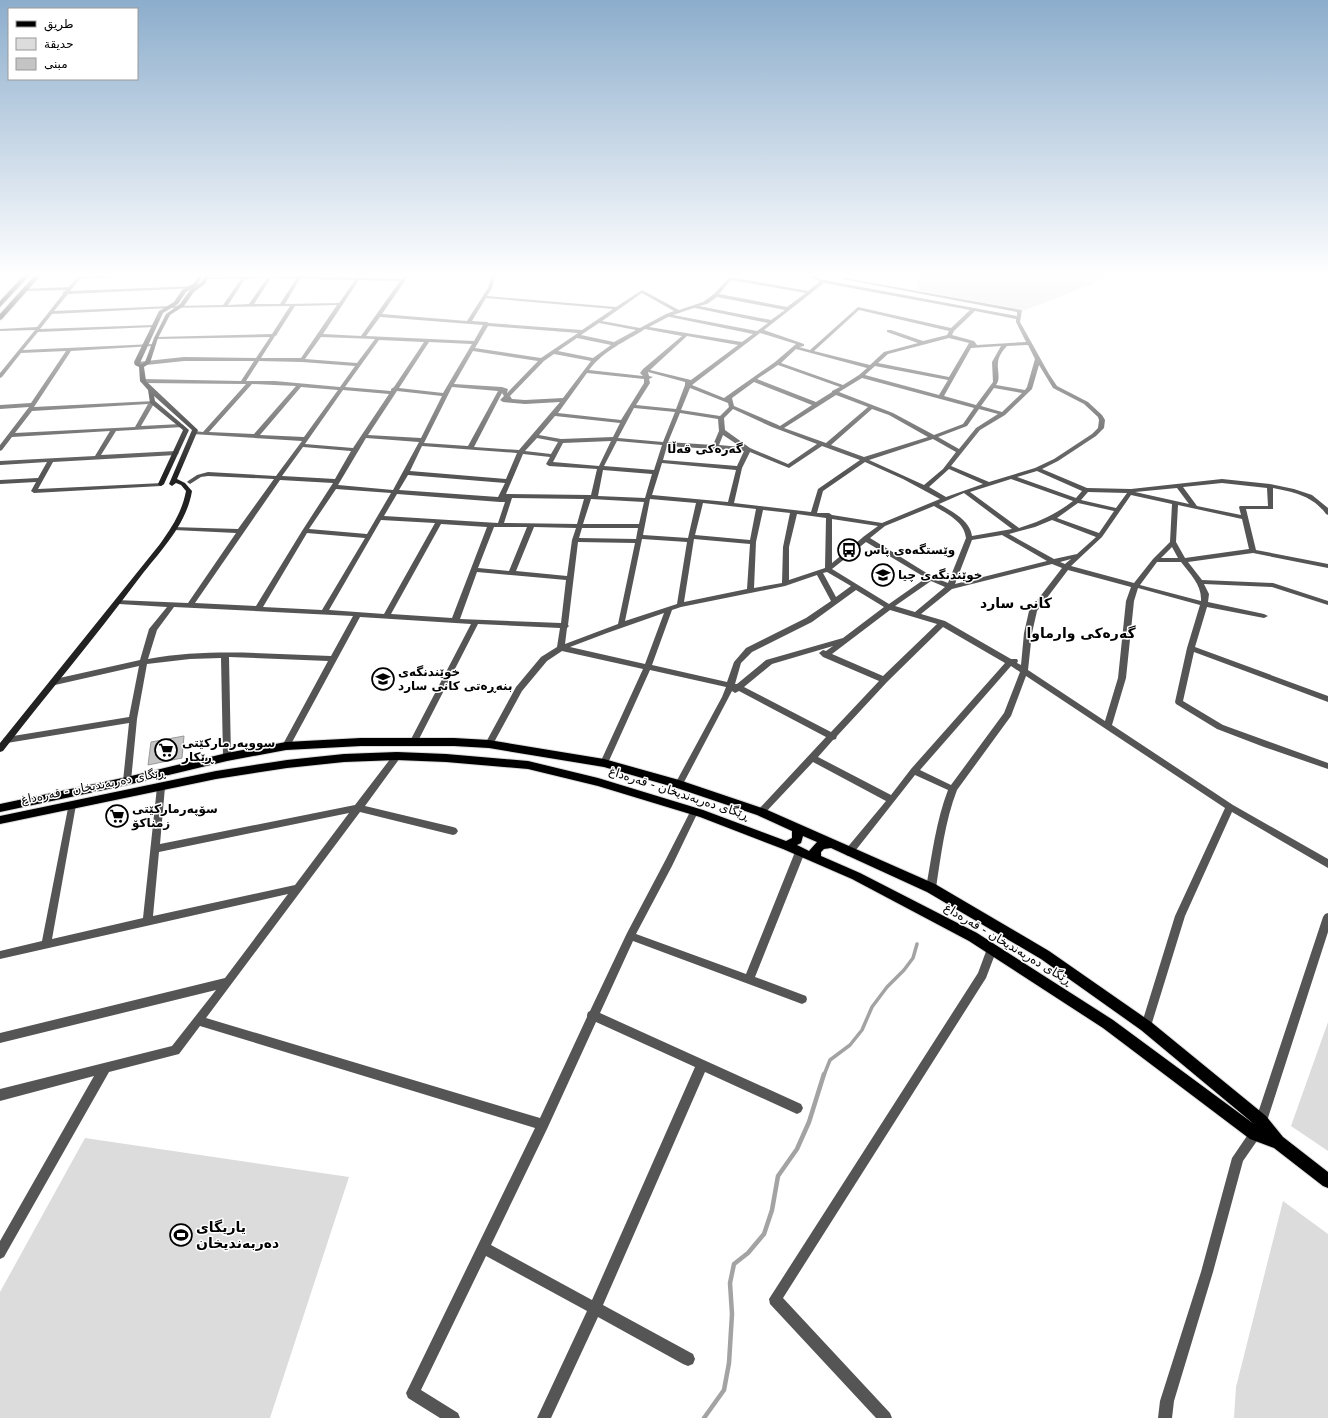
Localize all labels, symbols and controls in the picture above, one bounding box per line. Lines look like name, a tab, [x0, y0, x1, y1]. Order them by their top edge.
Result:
legend	[8, 8, 138, 80]
text: طريق	[44, 17, 74, 32]
text: حديقة	[44, 37, 74, 51]
text: مبنى	[44, 57, 68, 71]
district label: گەرەکی قەڵا	[667, 441, 743, 456]
bus stop icon: وێستگەەی پاس	[836, 537, 862, 563]
place label: وێستگەەی پاس	[864, 543, 955, 558]
school or university icon: خوێندنگەی چیا	[870, 562, 896, 588]
place label: خوێندنگەی چیا	[898, 568, 983, 583]
district label: کانی سارد	[980, 595, 1053, 611]
district label: گەرەکی وارماوا	[1026, 625, 1136, 642]
place label: خوێندنگەی بنەڕەتی کانی سارد	[398, 665, 512, 693]
school or university icon: خوێندنگەی بنەڕەتی کانی سارد	[370, 666, 396, 692]
place label: سووپەرمارکێتی ڕێکار	[181, 736, 275, 764]
supermarket icon: سووپەرمارکێتی ڕێکار	[153, 737, 179, 763]
street label: ڕێگای دەربەندیخان - قەرەداغ	[607, 764, 752, 823]
street label: ڕێگای دەربەندیخان - قەرەداغ	[20, 765, 167, 808]
place label: سۆپەرمارکێتی زمناکۆ	[131, 802, 218, 831]
supermarket icon: سۆپەرمارکێتی زمناکۆ	[104, 803, 130, 829]
street label: ڕێگای دەربەندیخان - قەرەداغ	[941, 900, 1075, 989]
place label: یاریگاى ده‌ربه‌ندیخان	[196, 1219, 279, 1251]
sports icon: یاریگاى ده‌ربه‌ندیخان	[168, 1222, 194, 1248]

